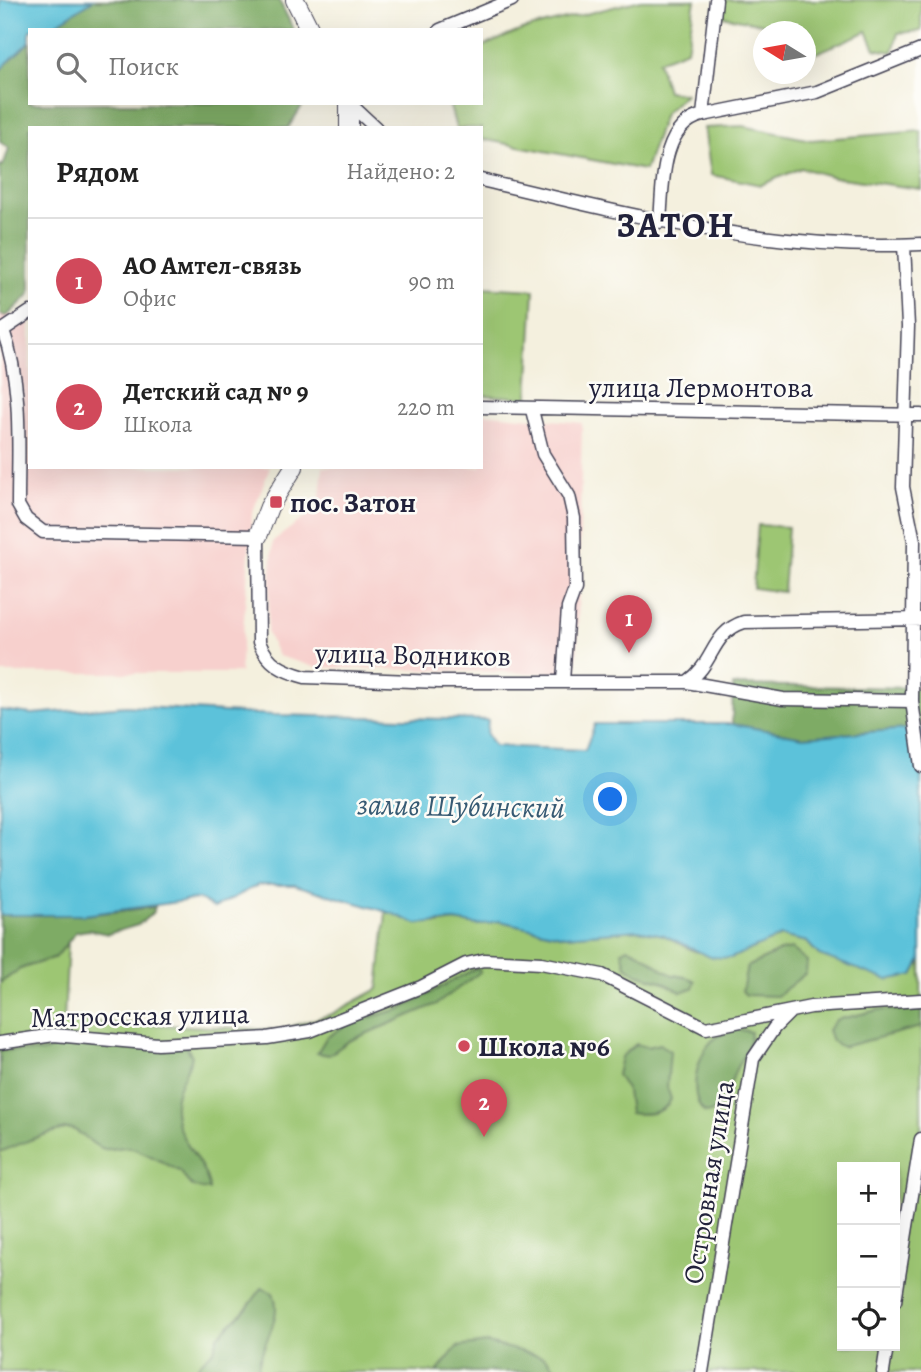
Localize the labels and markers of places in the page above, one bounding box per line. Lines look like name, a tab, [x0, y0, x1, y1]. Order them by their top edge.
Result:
place label: пос. Затон	[290, 484, 416, 522]
marker: пос. Затон	[268, 494, 284, 510]
pin: 1	[606, 595, 652, 653]
place label: Школа №6	[478, 1028, 610, 1066]
marker: Школа №6	[456, 1038, 472, 1054]
pin: 2	[461, 1079, 507, 1137]

